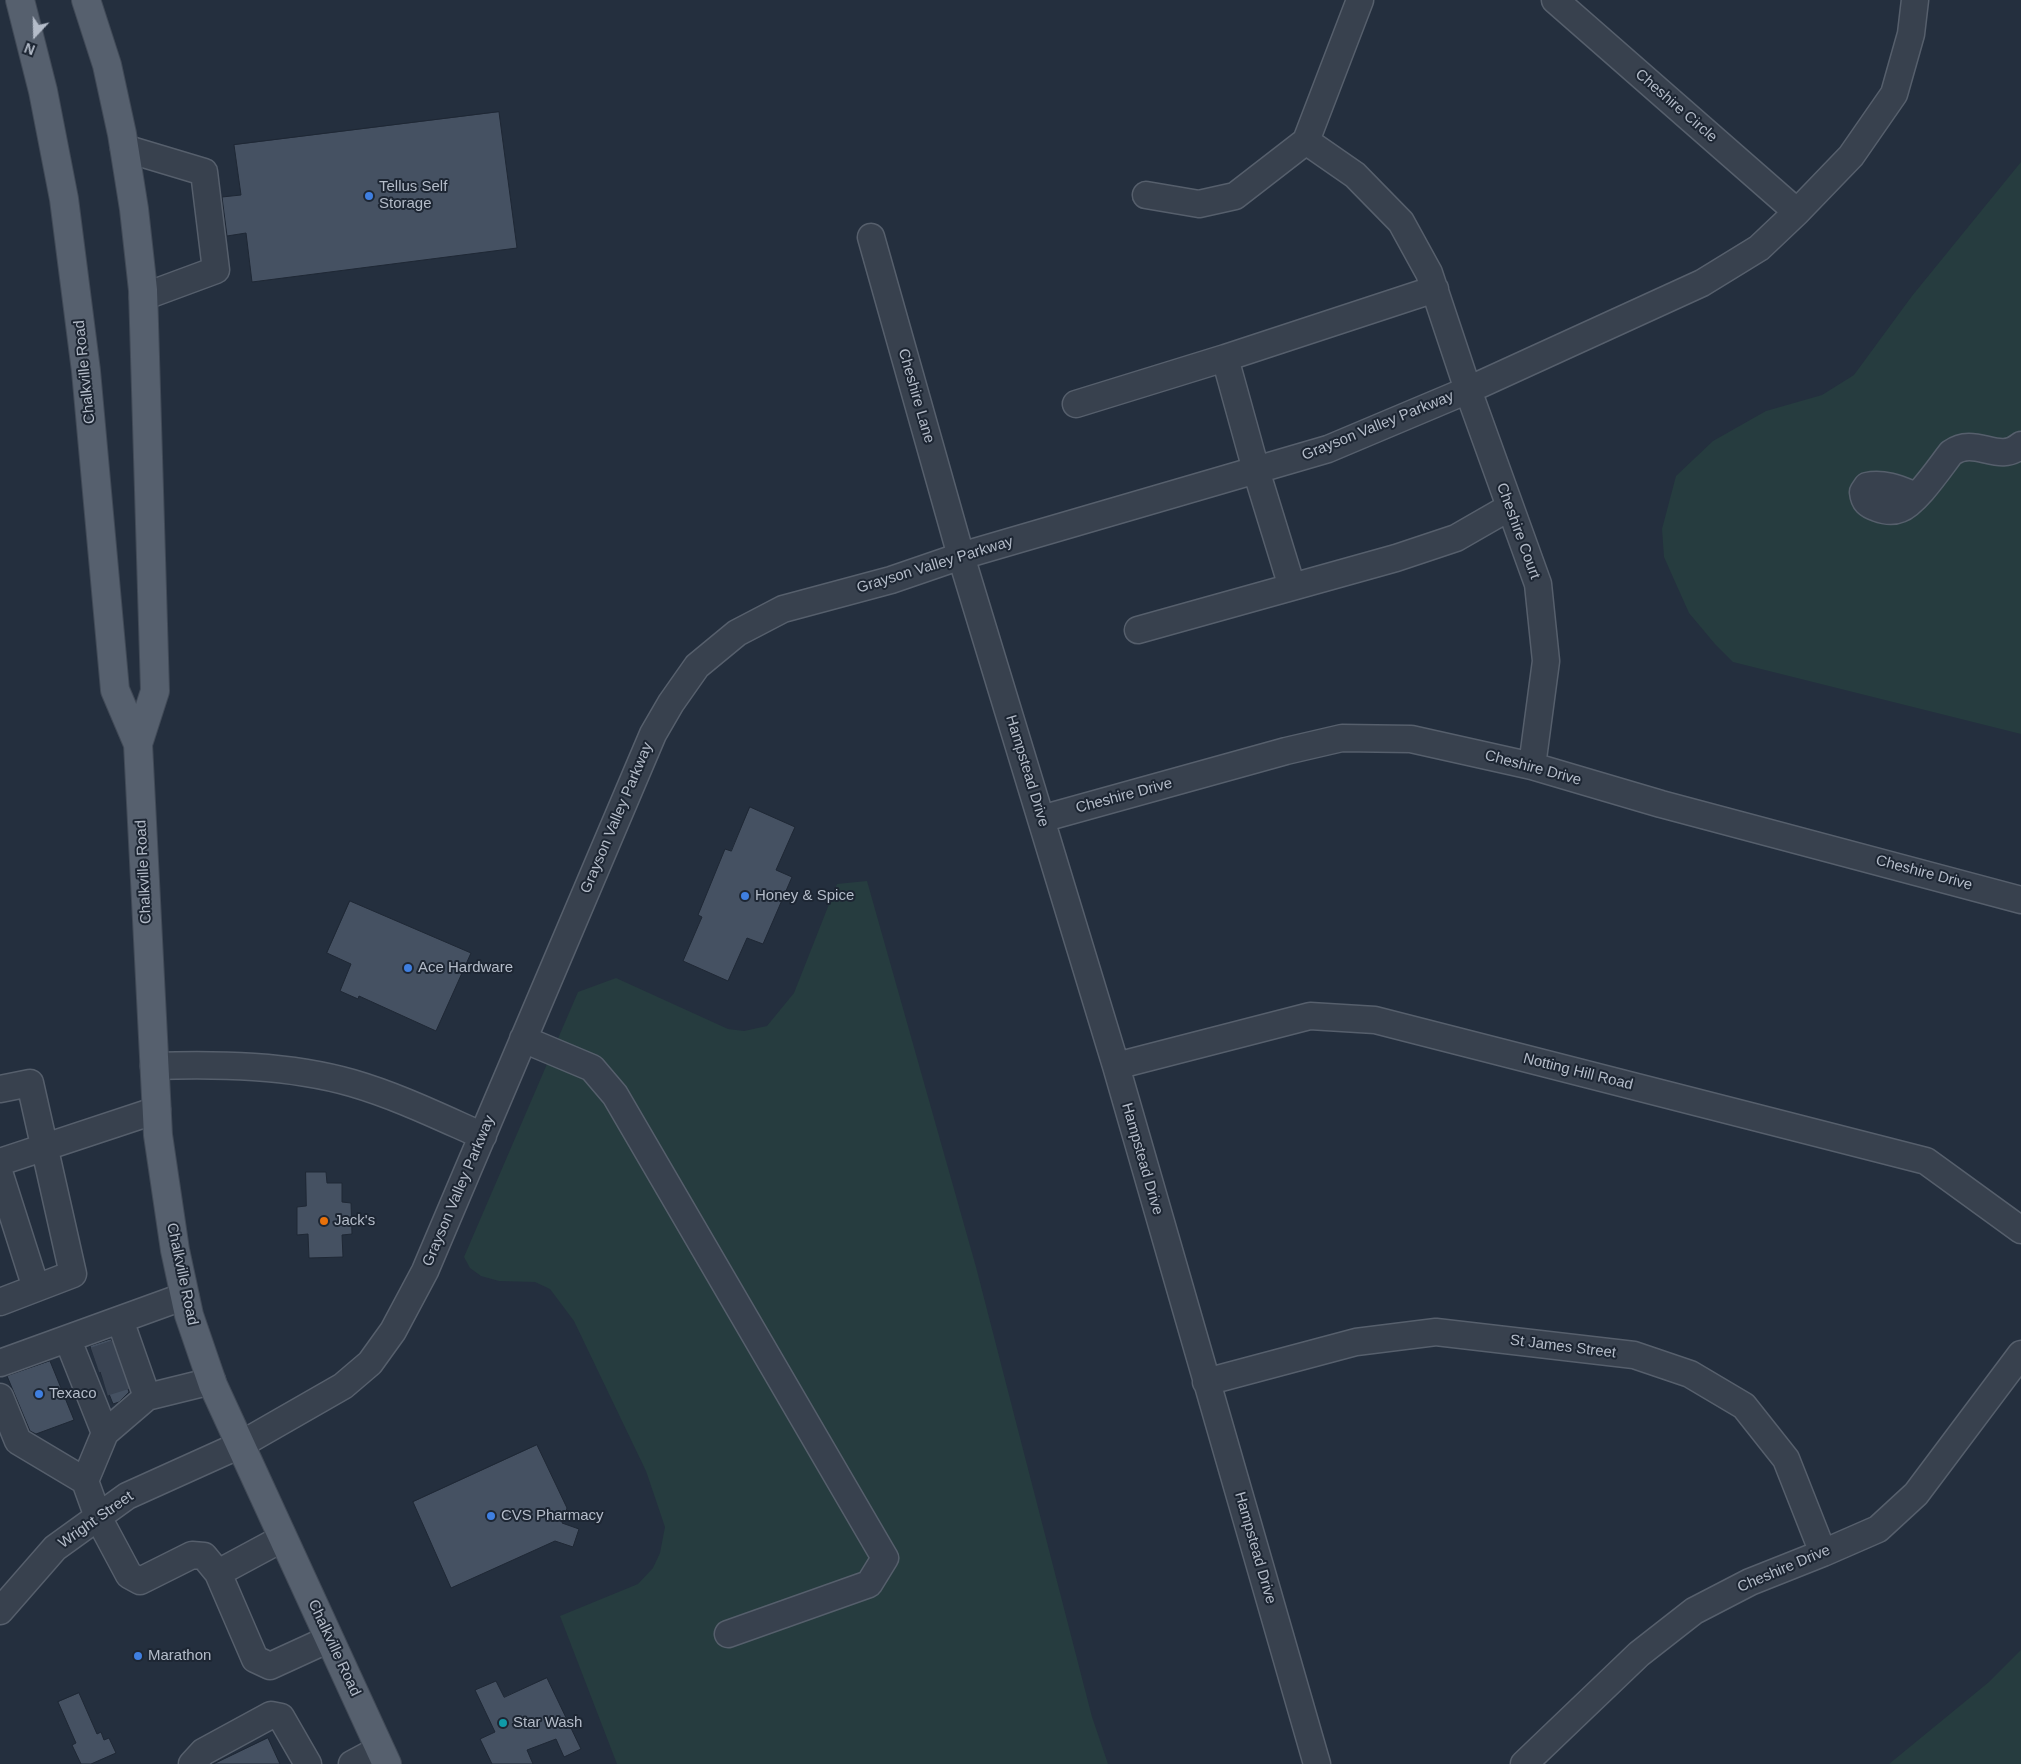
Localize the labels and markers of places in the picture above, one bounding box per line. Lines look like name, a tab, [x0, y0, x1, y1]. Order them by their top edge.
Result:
place label: Tellus Self Storage	[379, 178, 447, 213]
marker: Tellus Self Storage	[363, 190, 375, 202]
place label: Honey & Spice	[755, 887, 854, 905]
marker: Honey & Spice	[739, 890, 751, 902]
place label: Ace Hardware	[418, 959, 513, 977]
marker: Ace Hardware	[402, 962, 414, 974]
place label: Jack's	[334, 1212, 375, 1230]
marker: Jack's	[318, 1215, 330, 1227]
place label: Texaco	[49, 1385, 97, 1403]
marker: Texaco	[33, 1388, 45, 1400]
place label: CVS Pharmacy	[501, 1507, 604, 1525]
marker: CVS Pharmacy	[485, 1510, 497, 1522]
place label: Marathon	[148, 1647, 211, 1665]
marker: Marathon	[132, 1650, 144, 1662]
place label: Star Wash	[513, 1714, 582, 1732]
marker: Star Wash	[497, 1717, 509, 1729]

